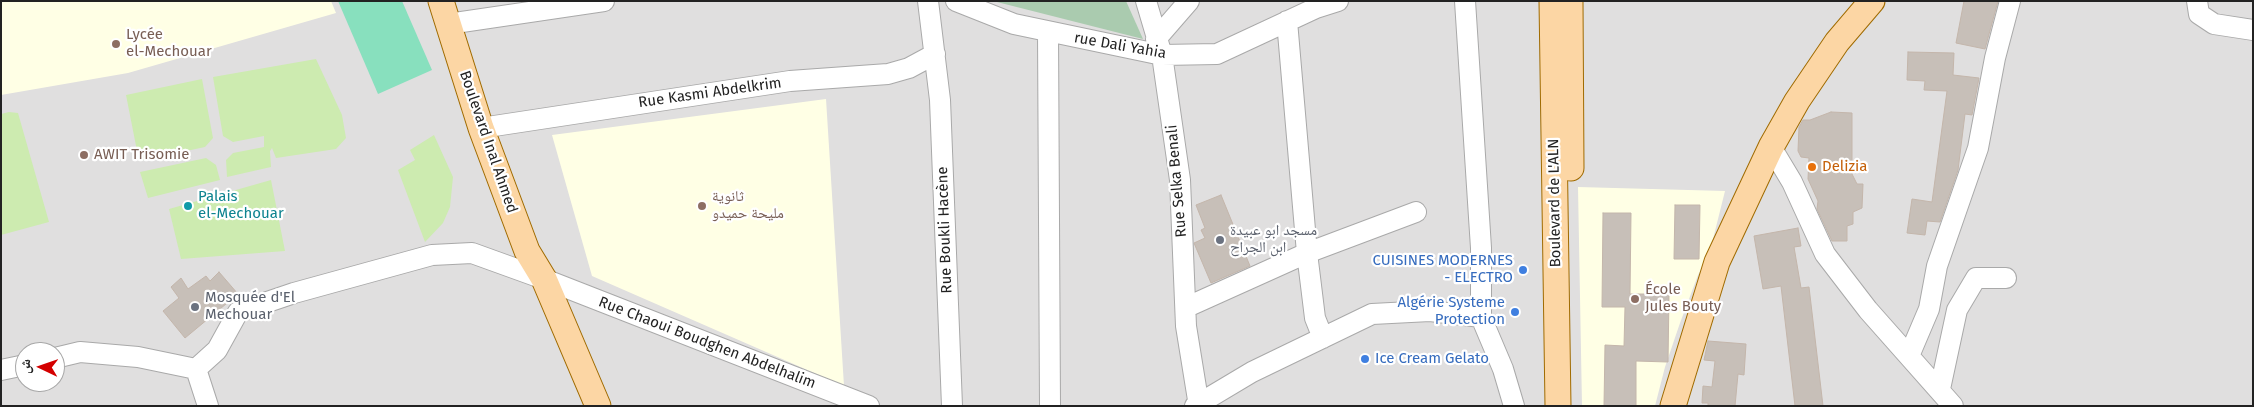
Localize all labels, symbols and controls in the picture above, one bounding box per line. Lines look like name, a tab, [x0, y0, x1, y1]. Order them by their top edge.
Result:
place label: Lycée el-Mechouar	[126, 26, 212, 61]
street label: rue Dali Yahia	[1073, 29, 1167, 63]
marker: Lycée el-Mechouar	[110, 38, 122, 50]
street label: Boulevard Inal Ahmed	[455, 68, 521, 216]
street label: Rue Kasmi Abdelkrim	[637, 74, 783, 112]
street label: Rue Selka Benali	[1163, 124, 1191, 238]
street label: Boulevard de L'ALN	[1545, 138, 1565, 268]
place label: AWIT Trisomie	[94, 146, 189, 164]
marker: AWIT Trisomie	[78, 149, 90, 161]
place label: Delizia	[1822, 158, 1867, 176]
marker: Delizia	[1806, 161, 1818, 173]
street label: Rue Boukli Hacène	[934, 166, 956, 294]
place label: Palais el-Mechouar	[198, 188, 284, 223]
place label: ثانوية مليحة حميدو	[712, 188, 784, 223]
marker: Palais el-Mechouar	[182, 200, 194, 212]
marker: ثانوية مليحة حميدو	[696, 200, 708, 212]
place label: مسجد ابو عبيدة ابن الجراح	[1230, 222, 1317, 257]
marker: مسجد ابو عبيدة ابن الجراح	[1214, 234, 1226, 246]
place label: CUISINES MODERNES - ELECTRO	[1373, 252, 1513, 287]
marker: CUISINES MODERNES - ELECTRO	[1517, 264, 1529, 276]
place label: École Jules Bouty	[1645, 281, 1721, 316]
place label: Mosquée d'El Mechouar	[205, 289, 295, 324]
street label: Rue Chaoui Boudghen Abdelhalim	[596, 293, 818, 393]
marker: École Jules Bouty	[1629, 293, 1641, 305]
place label: Algérie Systeme Protection	[1397, 294, 1505, 329]
marker: Mosquée d'El Mechouar	[189, 301, 201, 313]
marker: Algérie Systeme Protection	[1509, 306, 1521, 318]
north arrow	[15, 342, 65, 392]
place label: Ice Cream Gelato	[1375, 350, 1489, 368]
marker: Ice Cream Gelato	[1359, 353, 1371, 365]
text: ش	[17, 358, 34, 374]

